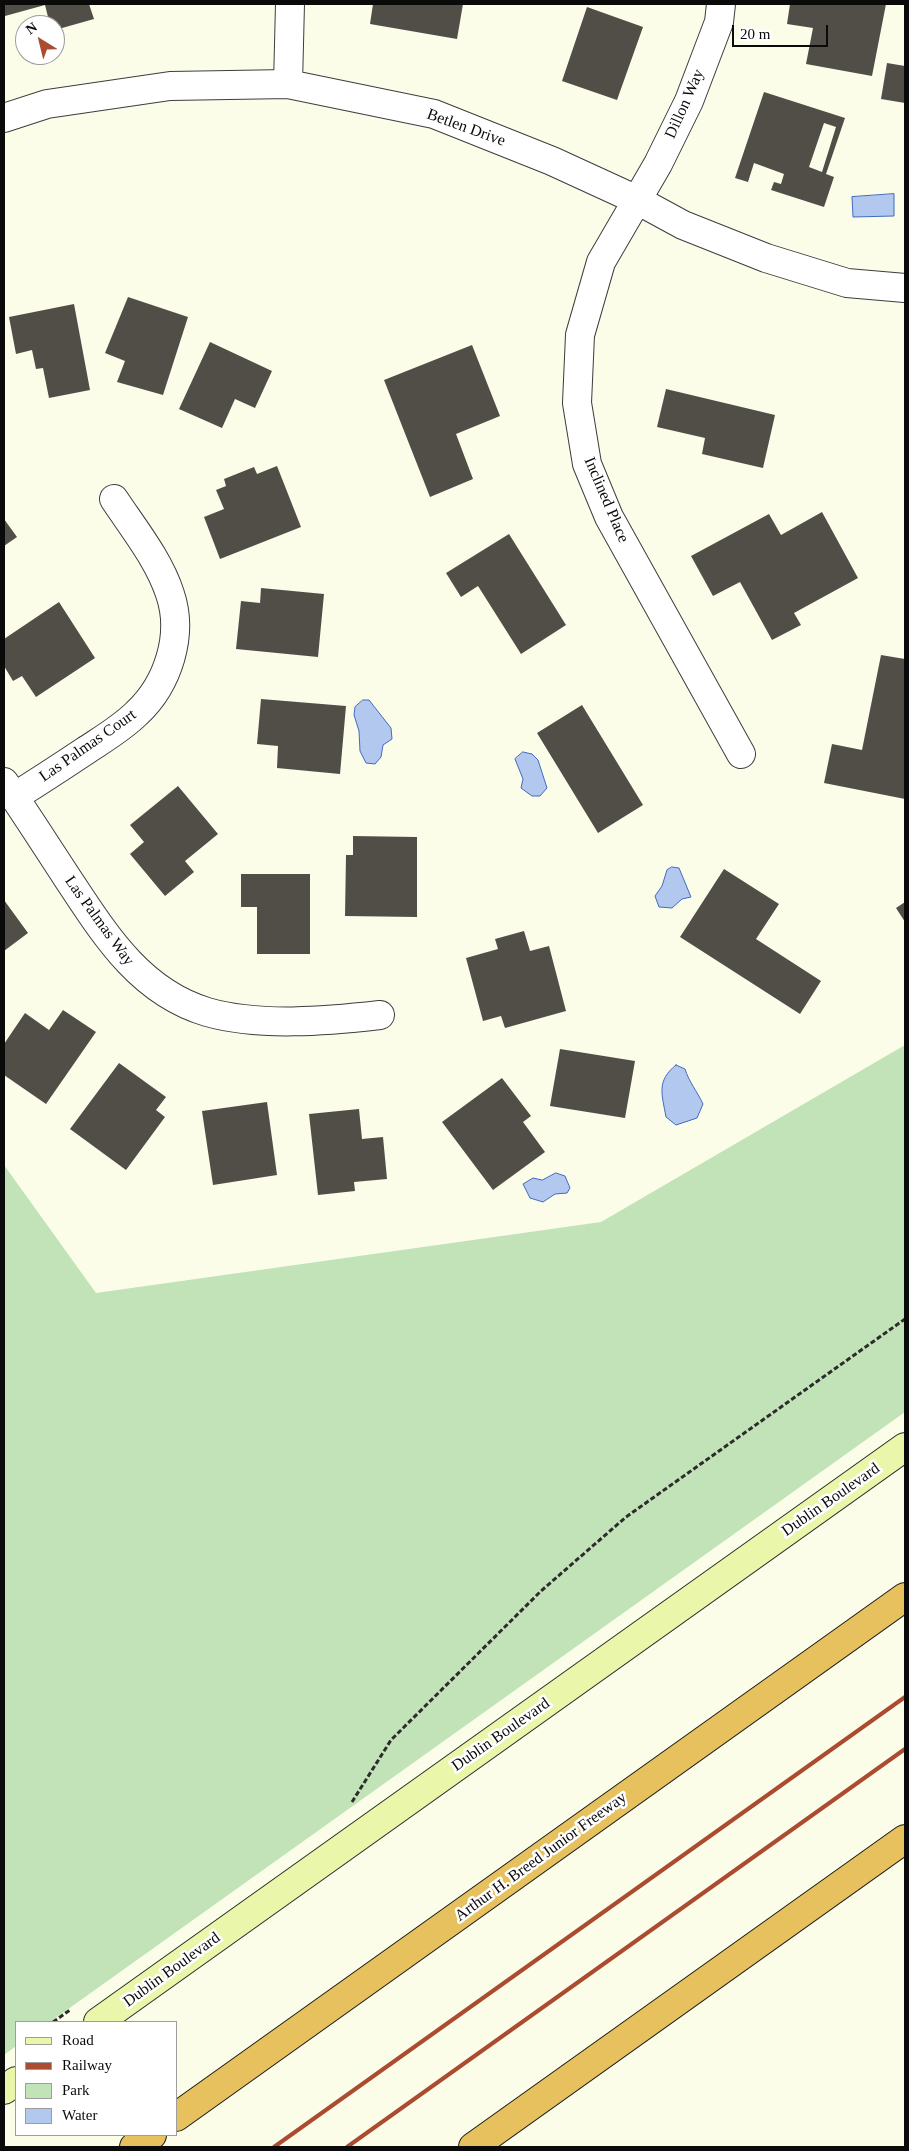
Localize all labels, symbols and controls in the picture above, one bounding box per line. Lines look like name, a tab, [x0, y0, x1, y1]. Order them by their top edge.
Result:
north arrow	[15, 15, 65, 65]
scale bar	[734, 15, 830, 47]
text: N	[23, 19, 40, 37]
text: 20 m	[740, 26, 770, 42]
street label: Dillon Way	[661, 66, 709, 142]
street label: Betlen Drive	[424, 105, 508, 151]
street label: Inclined Place	[579, 454, 633, 546]
street label: Las Palmas Court	[36, 706, 140, 786]
street label: Las Palmas Way	[60, 872, 138, 970]
street label: Dublin Boulevard	[778, 1459, 884, 1541]
street label: Dublin Boulevard	[448, 1694, 554, 1776]
street label: Arthur H. Breed Junior Freeway	[451, 1788, 631, 1926]
street label: Dublin Boulevard	[120, 1928, 224, 2012]
legend	[15, 2021, 178, 2136]
text: Road	[62, 2032, 94, 2048]
text: Railway	[62, 2057, 112, 2073]
text: Park	[62, 2082, 90, 2098]
text: Water	[62, 2107, 97, 2123]

